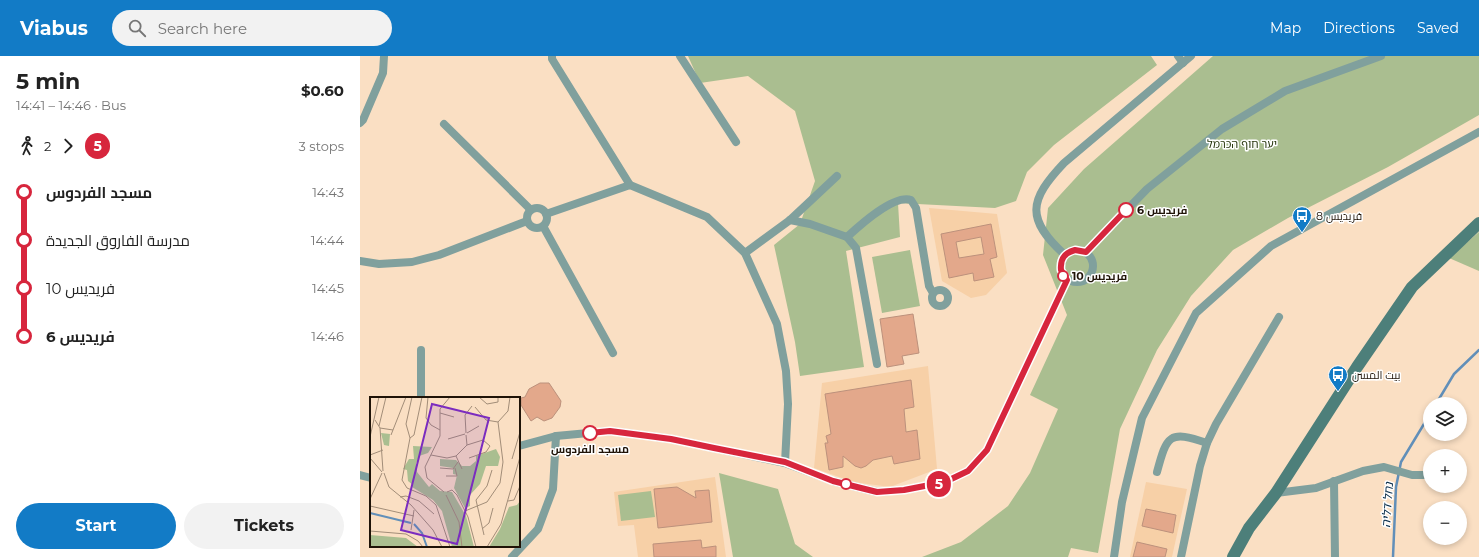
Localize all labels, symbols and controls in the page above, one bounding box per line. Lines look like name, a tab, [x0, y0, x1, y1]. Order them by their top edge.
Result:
search box	[112, 10, 392, 46]
text: Viabus	[20, 17, 88, 40]
icon: search	[126, 17, 148, 39]
text: Search here	[158, 19, 247, 38]
text: Map	[1270, 19, 1301, 37]
text: Directions	[1323, 19, 1395, 37]
text: Saved	[1417, 19, 1459, 37]
text: 5 min	[16, 68, 80, 95]
text: $0.60	[301, 81, 344, 100]
text: 14:41 – 14:46 · Bus	[16, 97, 126, 113]
icon: walk	[16, 135, 38, 157]
icon: forward	[57, 135, 79, 157]
text: 5	[93, 137, 102, 155]
park label: יער חוף הכרמל	[1207, 137, 1277, 151]
text: 2	[44, 138, 51, 154]
text: 3 stops	[299, 138, 344, 154]
text: مسجد الفردوس	[46, 183, 152, 202]
text: 14:43	[312, 184, 344, 200]
marker: فريديس 6	[1118, 202, 1134, 218]
place label: فريديس 6	[1137, 203, 1187, 217]
bus stop icon: فريديس 8	[1291, 205, 1313, 233]
place label: فريديس 8	[1316, 209, 1362, 223]
text: مدرسة الفاروق الجديدة	[46, 231, 190, 250]
text: 14:44	[311, 232, 344, 248]
place label: فريديس 10	[1072, 269, 1127, 283]
marker: فريديس 10	[1057, 270, 1069, 282]
text: فريديس 10	[46, 279, 115, 298]
text: 14:45	[312, 280, 344, 296]
text: فريديس 6	[46, 327, 115, 346]
text: 14:46	[311, 328, 344, 344]
bus stop icon: بيت المسن	[1327, 364, 1349, 392]
place label: بيت المسن	[1352, 368, 1400, 382]
inset map	[370, 397, 520, 547]
map controls	[1423, 397, 1467, 545]
button: layers	[1423, 397, 1467, 441]
marker: مسجد الفردوس	[582, 425, 598, 441]
place label: مسجد الفردوس	[551, 442, 629, 457]
button: +	[1423, 449, 1467, 493]
line badge: 5	[926, 471, 952, 497]
text: 5	[935, 475, 943, 493]
unlabelled marker	[840, 478, 852, 490]
water label: נחל דליה	[1378, 480, 1396, 528]
button: −	[1423, 501, 1467, 545]
button: Start	[16, 503, 176, 549]
button: Tickets	[184, 503, 344, 549]

